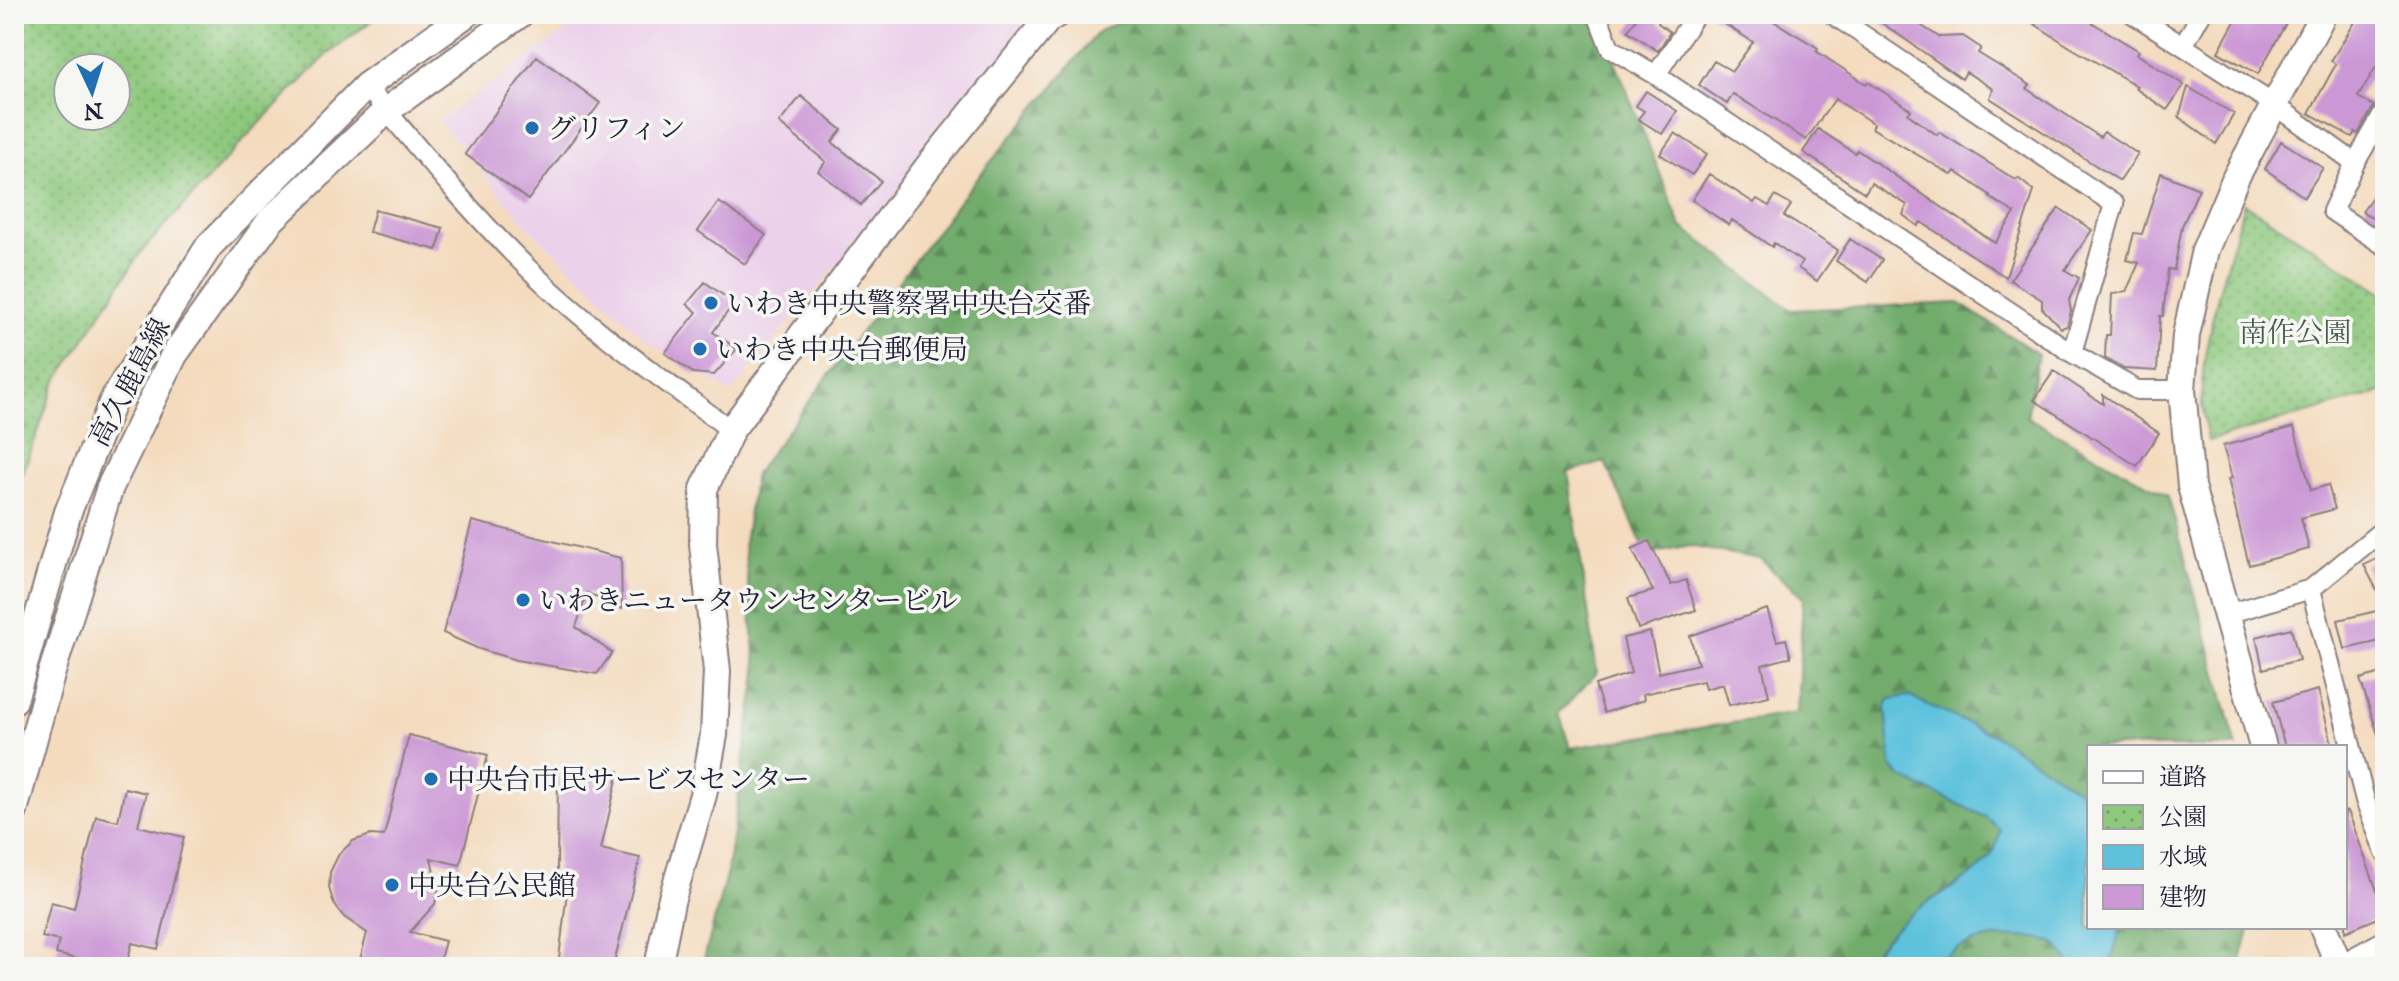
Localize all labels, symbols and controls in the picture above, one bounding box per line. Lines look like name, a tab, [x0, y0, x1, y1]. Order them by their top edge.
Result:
north arrow	[52, 52, 132, 132]
text: N	[83, 95, 105, 125]
place label: グリフィン	[548, 113, 686, 148]
marker: グリフィン	[523, 119, 541, 137]
place label: いわき中央警察署中央台交番	[727, 288, 1091, 323]
marker: いわき中央警察署中央台交番	[702, 294, 720, 312]
street label: 高久鹿島線	[83, 313, 180, 453]
park label: 南作公園	[2239, 317, 2351, 352]
place label: いわき中央台郵便局	[716, 334, 968, 369]
marker: いわき中央台郵便局	[691, 340, 709, 358]
place label: いわきニュータウンセンタービル	[539, 585, 958, 620]
marker: いわきニュータウンセンタービル	[514, 591, 532, 609]
legend	[2087, 745, 2347, 929]
text: 道路	[2159, 763, 2207, 794]
place label: 中央台市民サービスセンター	[447, 764, 810, 799]
marker: 中央台市民サービスセンター	[422, 770, 440, 788]
text: 公園	[2159, 803, 2207, 834]
text: 水域	[2159, 843, 2207, 874]
place label: 中央台公民館	[408, 870, 576, 905]
marker: 中央台公民館	[383, 876, 401, 894]
text: 建物	[2159, 883, 2207, 914]

